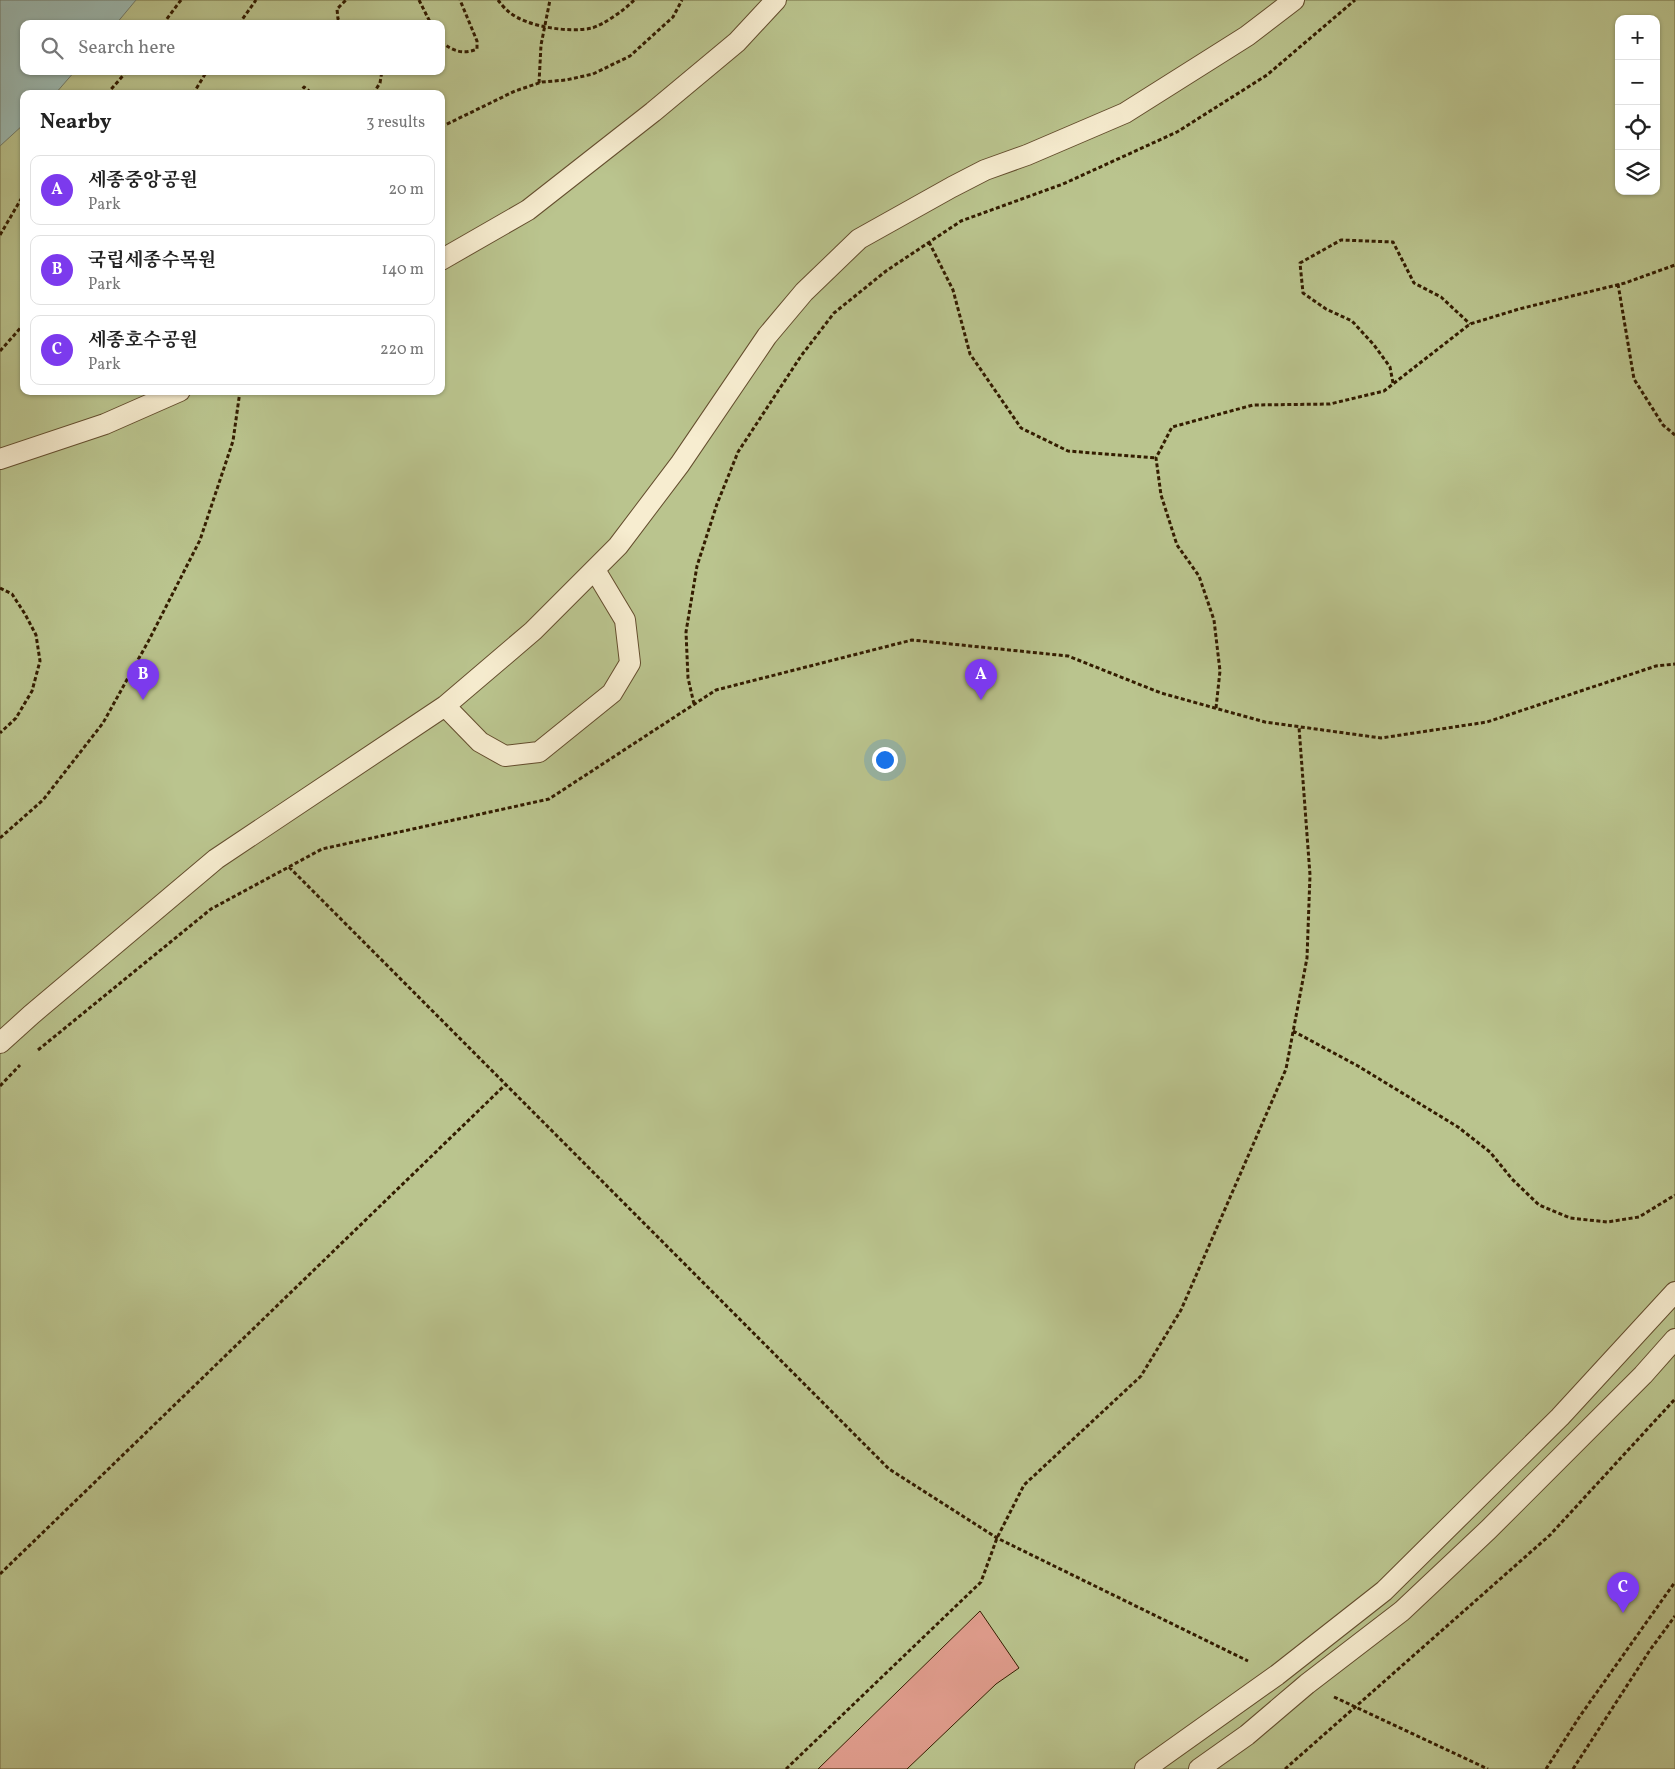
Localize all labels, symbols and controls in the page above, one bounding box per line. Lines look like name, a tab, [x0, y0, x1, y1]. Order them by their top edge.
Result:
map controls	[1615, 15, 1660, 195]
button: +	[1615, 15, 1660, 60]
search box	[20, 20, 445, 75]
icon: search	[38, 34, 66, 62]
text: Search here	[78, 35, 175, 61]
button: −	[1615, 60, 1660, 105]
button: locate	[1615, 105, 1660, 150]
text: Nearby	[40, 108, 111, 137]
text: 3 results	[366, 112, 425, 134]
button: layers	[1615, 150, 1660, 195]
text: 세종중앙공원	[88, 168, 198, 194]
text: A	[51, 179, 63, 201]
text: 20 m	[389, 179, 424, 201]
text: Park	[88, 194, 121, 216]
text: 국립세종수목원	[88, 248, 216, 274]
text: B	[52, 259, 62, 281]
text: 140 m	[382, 259, 424, 281]
text: Park	[88, 274, 121, 296]
text: 세종호수공원	[88, 328, 198, 354]
text: C	[52, 339, 62, 361]
text: 220 m	[380, 339, 424, 361]
text: Park	[88, 354, 121, 376]
pin: B	[127, 659, 159, 700]
pin: A	[965, 659, 997, 700]
your location	[872, 747, 898, 773]
pin: C	[1607, 1572, 1639, 1613]

